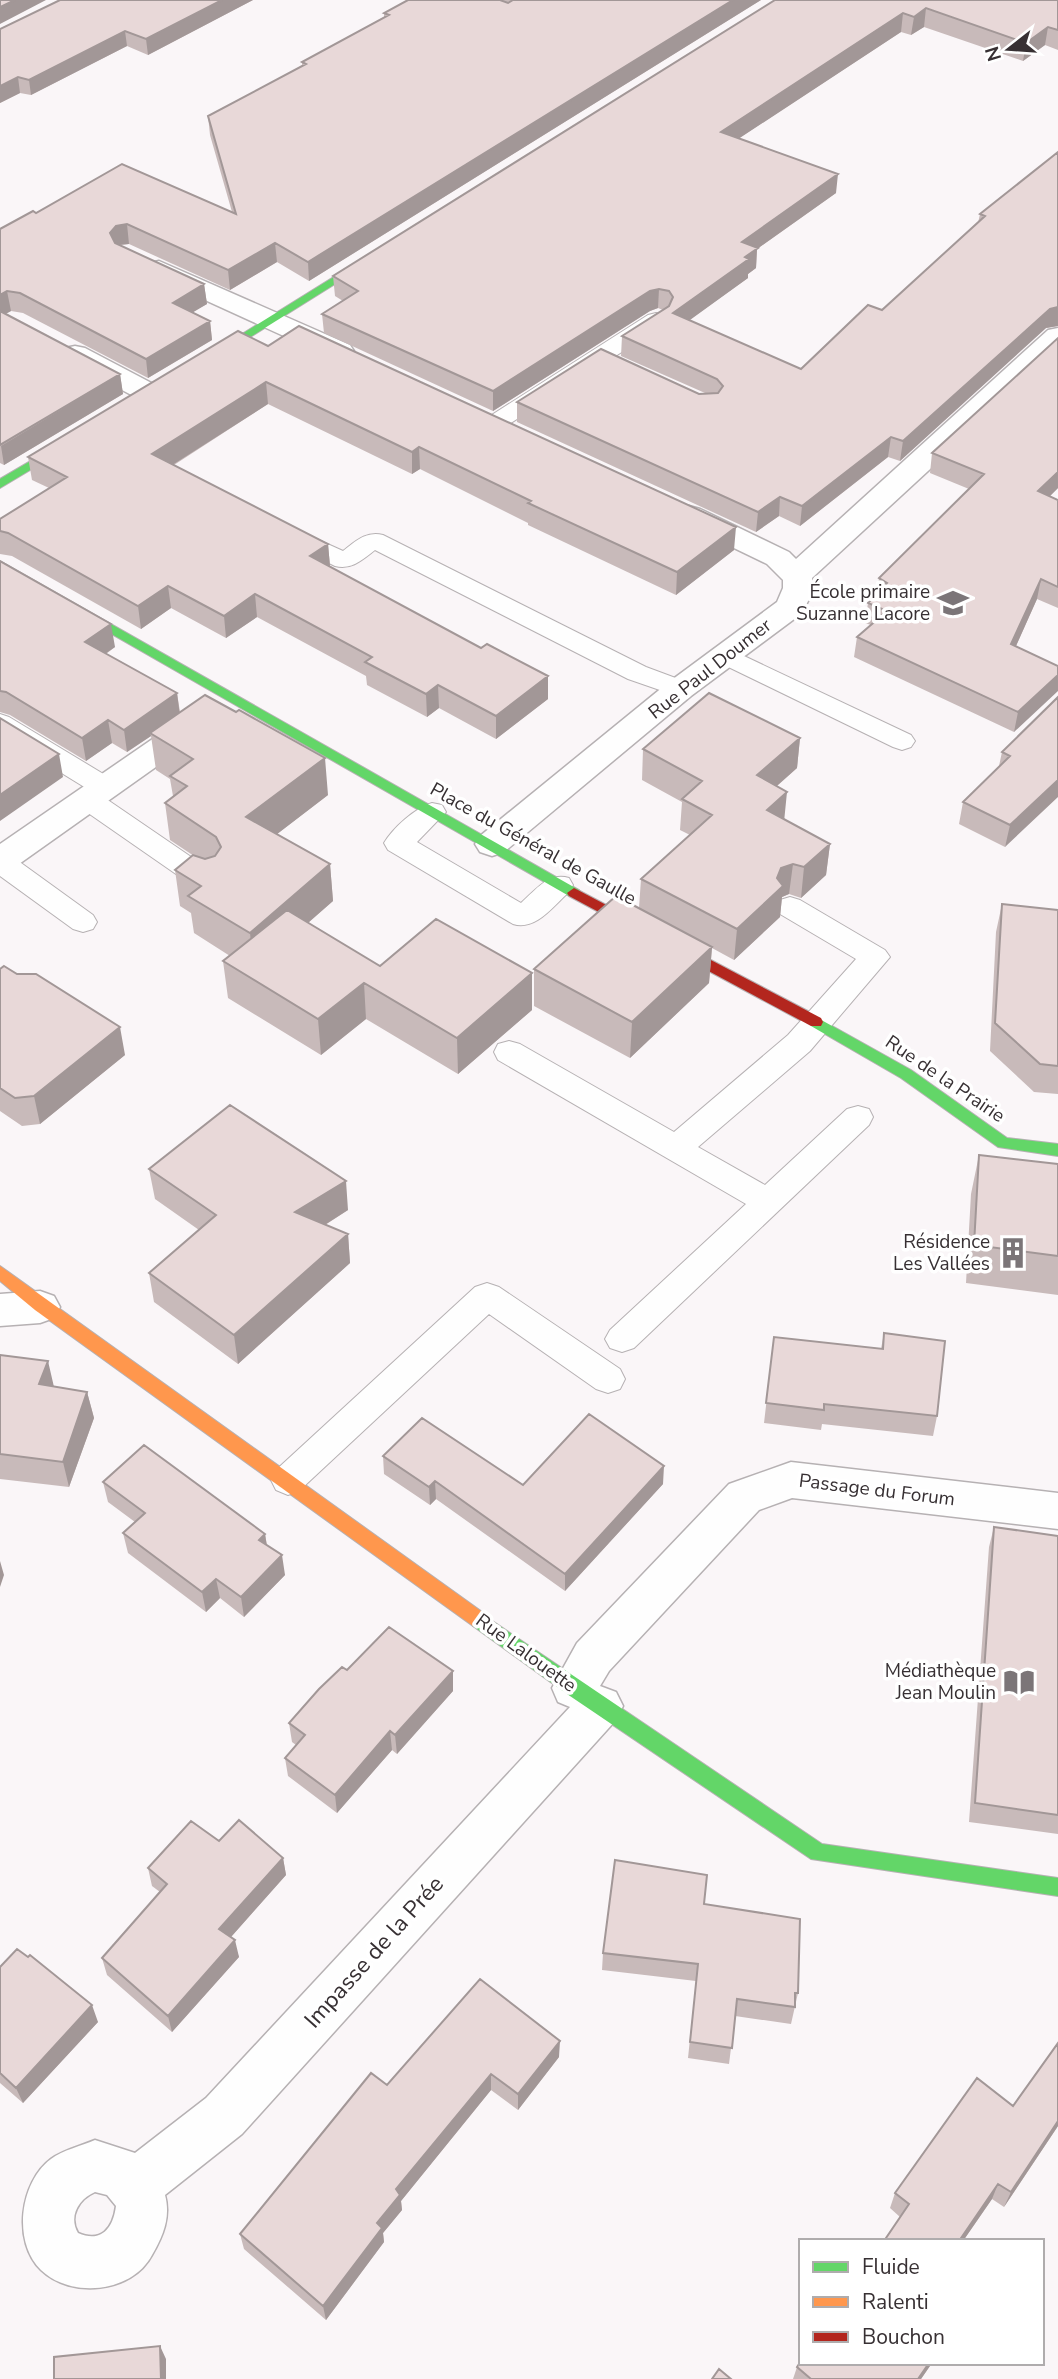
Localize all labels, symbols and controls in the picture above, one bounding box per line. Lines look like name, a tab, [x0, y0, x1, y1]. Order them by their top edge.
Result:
north arrow	[974, 14, 1044, 84]
text: N	[979, 43, 1008, 64]
place label: École primaire Suzanne Lacore	[796, 579, 930, 627]
school or university icon: École primaire Suzanne Lacore	[936, 586, 970, 620]
street label: Rue Paul Doumer	[643, 613, 777, 725]
street label: Place du Général de Gaulle	[425, 776, 641, 912]
street label: Rue de la Prairie	[880, 1029, 1010, 1129]
place label: Résidence Les Vallées	[893, 1229, 990, 1277]
building icon: Résidence Les Vallées	[996, 1236, 1030, 1270]
street label: Passage du Forum	[797, 1468, 957, 1512]
street label: Rue Lalouette	[470, 1608, 582, 1698]
place label: Médiathèque Jean Moulin	[885, 1658, 996, 1706]
library icon: Médiathèque Jean Moulin	[1002, 1665, 1036, 1699]
street label: Impasse de la Prée	[297, 1869, 451, 2035]
legend	[799, 2239, 1044, 2365]
text: Fluide	[862, 2253, 920, 2281]
text: Ralenti	[862, 2288, 929, 2316]
text: Bouchon	[862, 2323, 945, 2351]

